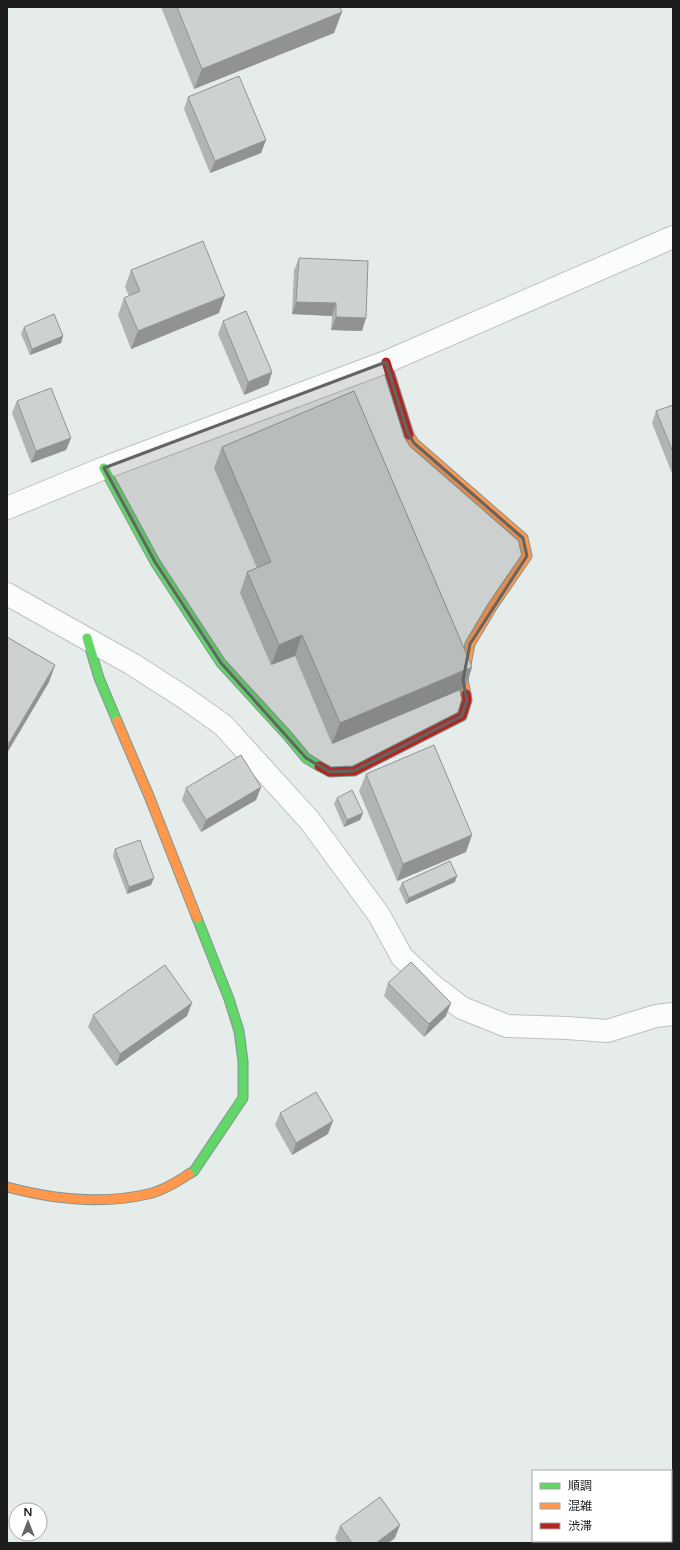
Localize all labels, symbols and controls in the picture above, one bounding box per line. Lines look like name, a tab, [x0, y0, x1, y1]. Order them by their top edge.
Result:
legend	[532, 1470, 672, 1542]
text: 順調	[568, 1479, 592, 1493]
text: 混雑	[568, 1499, 592, 1513]
north arrow	[8, 1502, 48, 1542]
text: N	[24, 1506, 32, 1519]
text: 渋滞	[568, 1519, 592, 1533]

